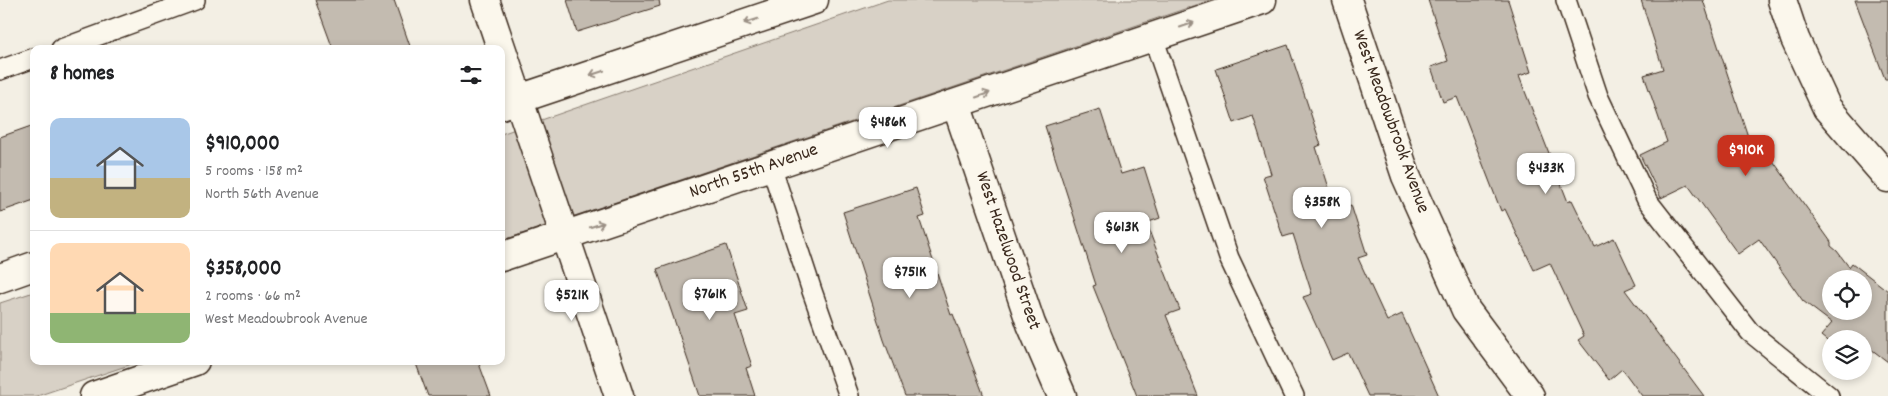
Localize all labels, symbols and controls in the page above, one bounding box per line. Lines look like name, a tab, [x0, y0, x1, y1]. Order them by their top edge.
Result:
one-way arrow	[744, 17, 759, 26]
one-way arrow	[1179, 20, 1194, 29]
street label: West Meadowbrook Avenue	[1344, 27, 1436, 217]
text: 8 homes	[50, 60, 115, 90]
icon: filters	[457, 61, 485, 89]
one-way arrow	[589, 68, 605, 78]
one-way arrow	[975, 89, 991, 99]
pin: $486K	[853, 106, 923, 149]
text: $486K	[870, 111, 906, 134]
text: $910,000	[205, 130, 280, 160]
pin: $910K	[1711, 134, 1781, 177]
street label: North 55th Avenue	[686, 137, 822, 207]
icon: home	[90, 138, 150, 198]
text: $910K	[1728, 139, 1764, 162]
pin: $433K	[1511, 152, 1581, 195]
text: $433K	[1528, 157, 1564, 180]
text: 5 rooms · 158 m²	[205, 160, 303, 183]
street label: West Hazelwood Street	[967, 168, 1047, 334]
text: North 56th Avenue	[205, 183, 319, 206]
pin: $358K	[1287, 186, 1357, 229]
text: $358K	[1304, 191, 1340, 214]
pin: $613K	[1087, 212, 1157, 254]
text: $613K	[1105, 216, 1139, 239]
one-way arrow	[589, 220, 605, 229]
text: $358,000	[205, 255, 281, 285]
pin: $751K	[875, 256, 945, 299]
text: $751K	[894, 261, 926, 284]
icon: home	[90, 263, 150, 323]
map controls	[1822, 270, 1872, 380]
button: locate	[1822, 270, 1872, 320]
pin: $761K	[675, 278, 745, 321]
pin: $521K	[537, 280, 607, 322]
text: $761K	[694, 283, 726, 306]
text: $521K	[555, 284, 589, 307]
text: 2 rooms · 66 m²	[205, 285, 301, 308]
text: West Meadowbrook Avenue	[205, 308, 367, 331]
button: layers	[1822, 330, 1872, 380]

